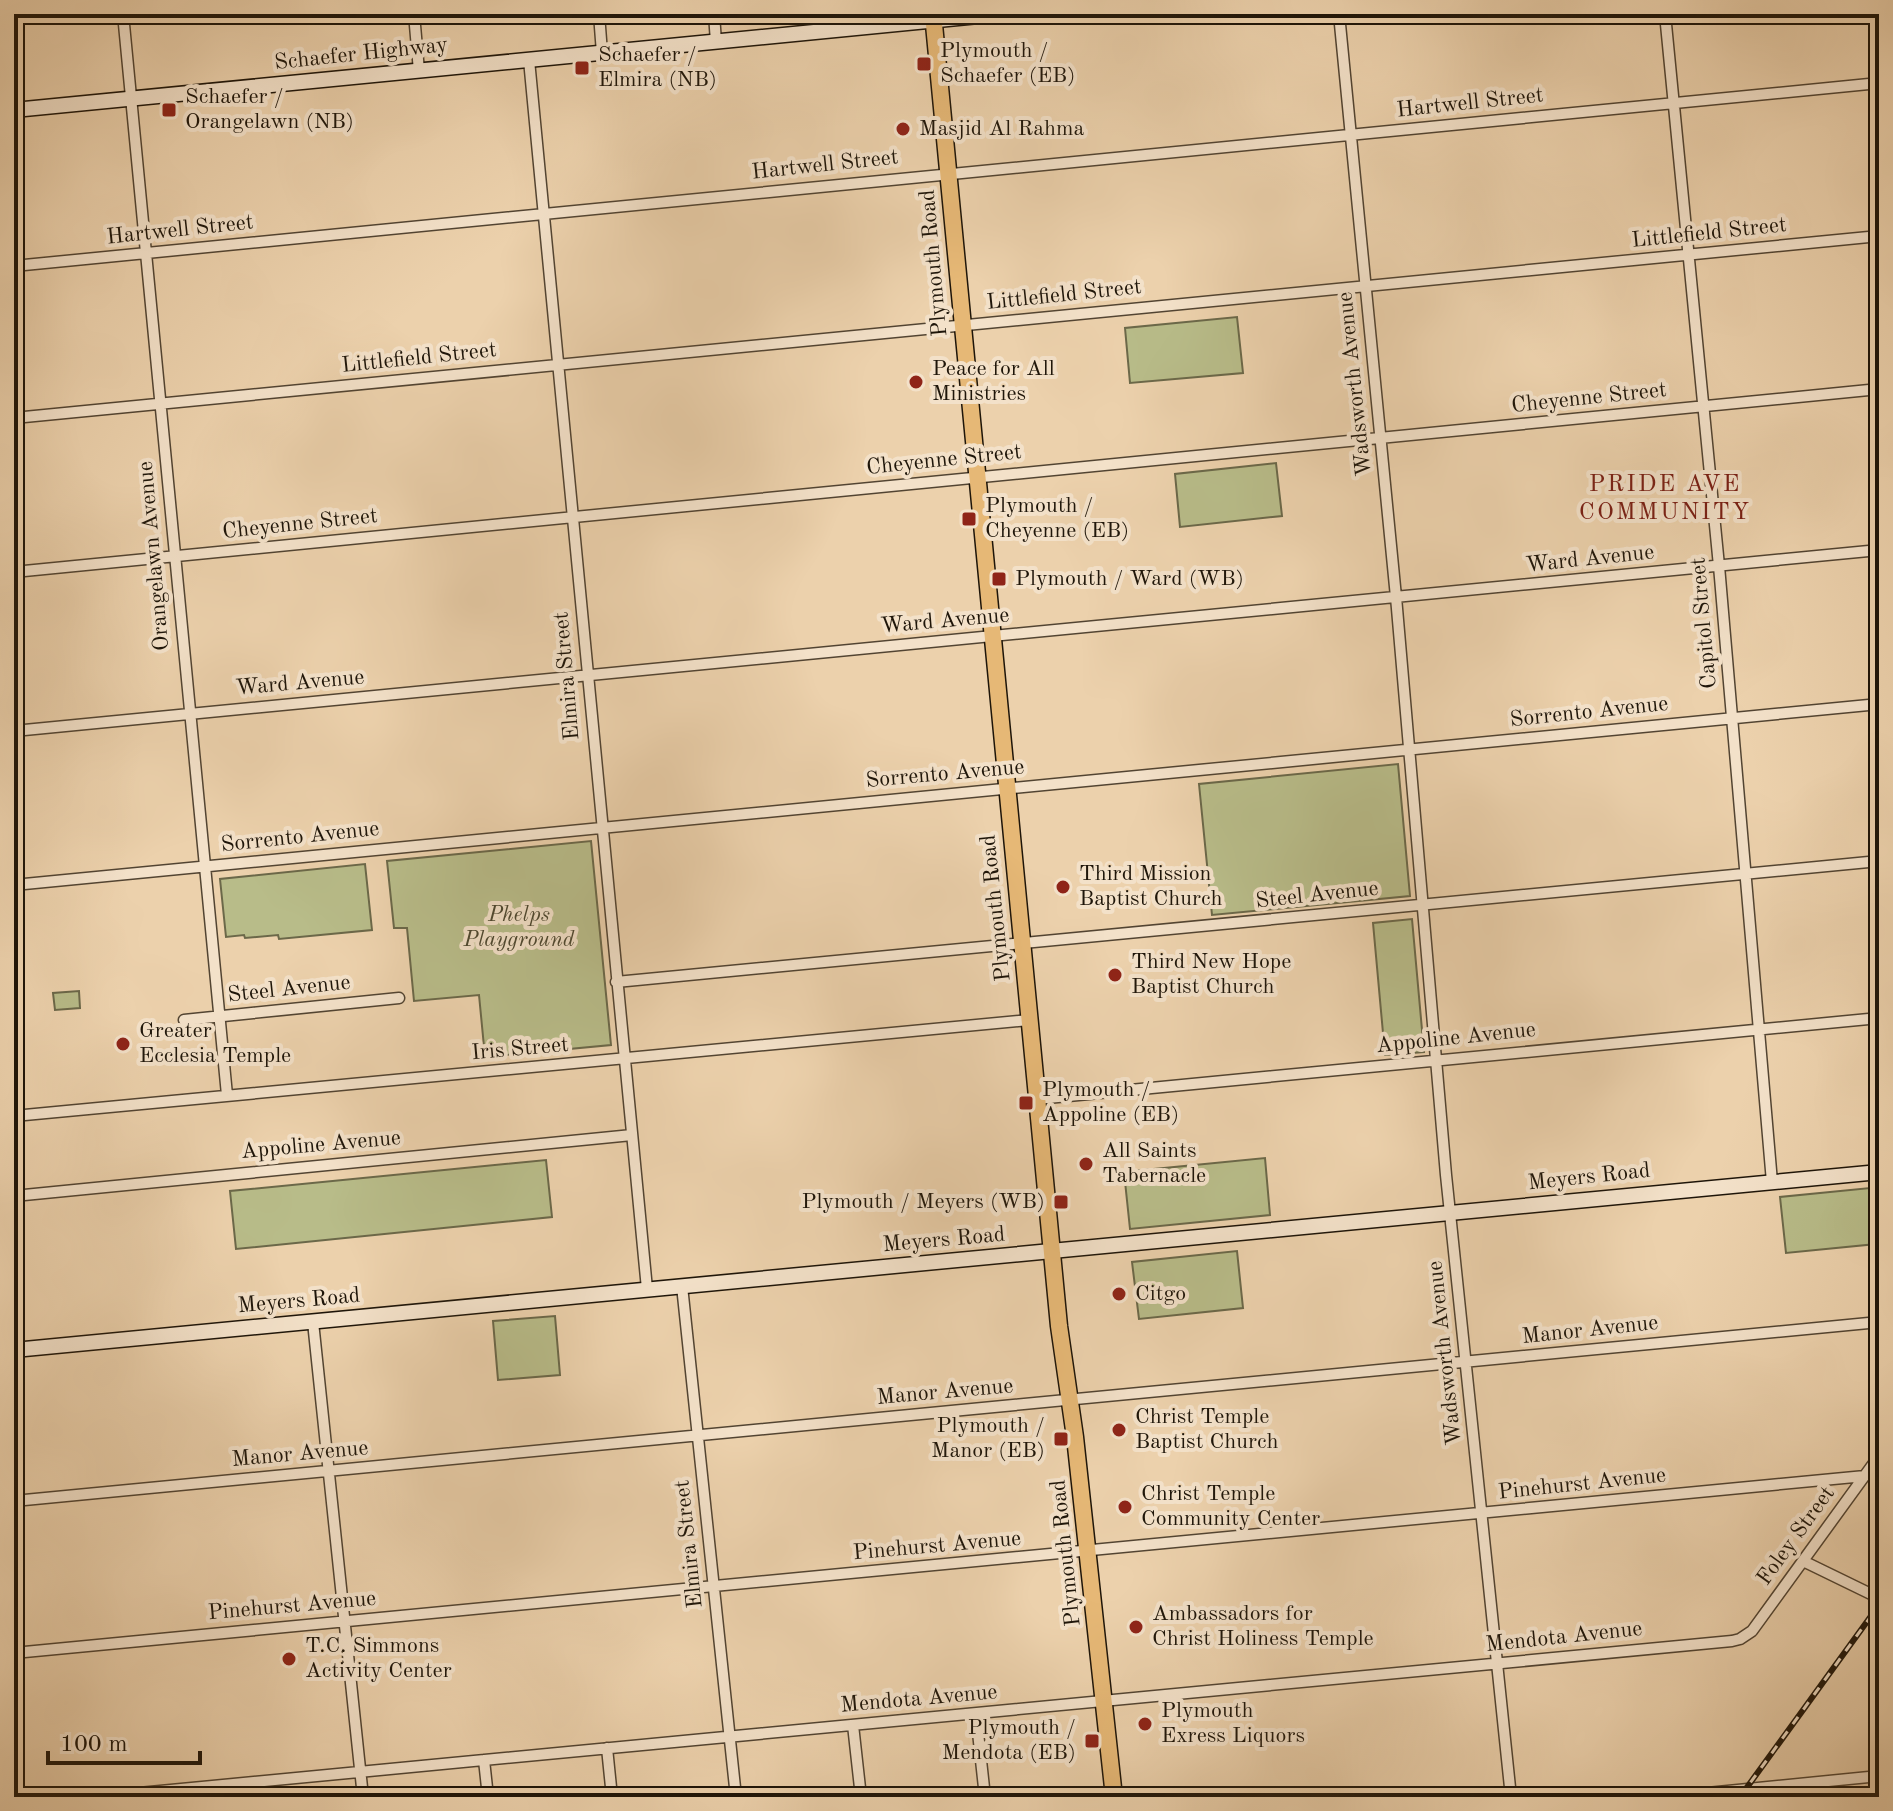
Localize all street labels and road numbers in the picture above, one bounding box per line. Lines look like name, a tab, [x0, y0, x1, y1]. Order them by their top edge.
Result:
street label: Schaefer Highway	[273, 34, 449, 74]
street label: Hartwell Street	[1396, 84, 1544, 122]
street label: Hartwell Street	[751, 146, 899, 184]
street label: Plymouth Road	[917, 189, 951, 337]
street label: Hartwell Street	[106, 211, 254, 249]
street label: Littlefield Street	[1630, 214, 1788, 252]
street label: Littlefield Street	[985, 276, 1143, 314]
street label: Wadsworth Avenue	[1334, 291, 1376, 477]
street label: Littlefield Street	[340, 339, 498, 377]
street label: Cheyenne Street	[1510, 379, 1668, 417]
street label: Cheyenne Street	[865, 441, 1023, 479]
street label: Orangelawn Avenue	[135, 460, 173, 652]
street label: Cheyenne Street	[221, 505, 379, 543]
street label: Ward Avenue	[1525, 541, 1655, 577]
street label: Capitol Street	[1687, 556, 1721, 690]
street label: Ward Avenue	[880, 604, 1010, 638]
street label: Elmira Street	[550, 611, 584, 741]
street label: Ward Avenue	[235, 666, 365, 700]
street label: Sorrento Avenue	[1509, 693, 1669, 731]
street label: Sorrento Avenue	[865, 756, 1025, 792]
street label: Sorrento Avenue	[220, 818, 380, 856]
street label: Plymouth Road	[977, 833, 1015, 983]
street label: Steel Avenue	[1254, 878, 1380, 912]
street label: Steel Avenue	[226, 972, 352, 1006]
street label: Appoline Avenue	[1375, 1019, 1537, 1057]
street label: Iris Street	[470, 1034, 570, 1064]
street label: Appoline Avenue	[240, 1127, 402, 1163]
street label: Meyers Road	[1527, 1160, 1651, 1194]
street label: Meyers Road	[882, 1224, 1006, 1256]
street label: Wadsworth Avenue	[1424, 1260, 1466, 1446]
street label: Meyers Road	[237, 1285, 361, 1317]
street label: Manor Avenue	[1521, 1312, 1659, 1348]
street label: Manor Avenue	[876, 1375, 1014, 1409]
street label: Manor Avenue	[231, 1437, 369, 1471]
street label: Pinehurst Avenue	[1497, 1464, 1667, 1504]
street label: Plymouth Road	[1047, 1478, 1085, 1628]
street label: Elmira Street	[671, 1479, 707, 1609]
street label: Foley Street	[1753, 1482, 1839, 1590]
street label: Pinehurst Avenue	[852, 1528, 1022, 1564]
street label: Pinehurst Avenue	[207, 1588, 377, 1624]
street label: Mendota Avenue	[1485, 1618, 1643, 1656]
street label: Mendota Avenue	[840, 1681, 998, 1717]

